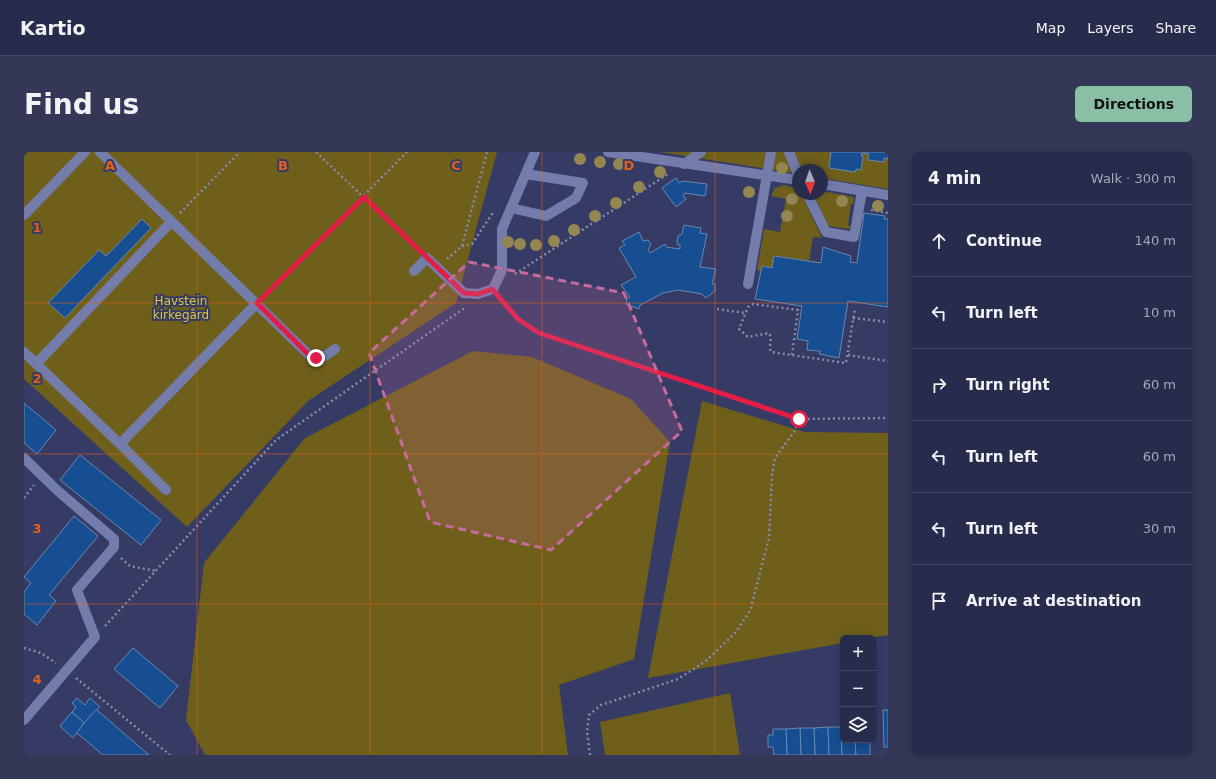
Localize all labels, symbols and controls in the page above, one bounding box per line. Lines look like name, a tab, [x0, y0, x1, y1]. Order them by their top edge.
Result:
text: Kartio	[20, 17, 86, 39]
text: Map	[1036, 20, 1065, 36]
text: Layers	[1087, 20, 1134, 36]
text: Share	[1156, 20, 1196, 36]
button: Directions	[1075, 86, 1192, 122]
text: Find us	[24, 88, 139, 121]
text: A	[105, 158, 115, 173]
text: B	[278, 158, 288, 173]
text: C	[451, 158, 461, 173]
text: D	[624, 158, 635, 173]
north arrow	[792, 164, 828, 200]
text: 4 min	[928, 168, 981, 188]
text: Walk · 300 m	[1091, 171, 1176, 186]
text: 1	[32, 220, 42, 235]
icon: ahead	[928, 230, 950, 252]
text: Continue	[966, 232, 1042, 250]
text: 140 m	[1134, 233, 1176, 248]
park label: Havstein kirkegård	[153, 294, 209, 322]
icon: left	[928, 302, 950, 324]
text: Turn left	[966, 304, 1038, 322]
text: 10 m	[1143, 305, 1176, 320]
route end	[307, 349, 325, 367]
text: 2	[32, 371, 42, 386]
icon: right	[928, 374, 950, 396]
text: Turn right	[966, 376, 1050, 394]
text: 60 m	[1143, 377, 1176, 392]
route start	[790, 410, 808, 428]
icon: left	[928, 446, 950, 468]
text: Turn left	[966, 448, 1038, 466]
text: 60 m	[1143, 449, 1176, 464]
icon: left	[928, 518, 950, 540]
text: Turn left	[966, 520, 1038, 538]
text: 3	[32, 521, 42, 536]
text: 30 m	[1143, 521, 1176, 536]
icon: arrive	[928, 590, 950, 612]
text: Arrive at destination	[966, 592, 1141, 610]
map controls	[840, 635, 876, 743]
button: +	[840, 635, 876, 671]
button: −	[840, 671, 876, 707]
text: 4	[32, 672, 42, 687]
button: layers	[840, 707, 876, 743]

